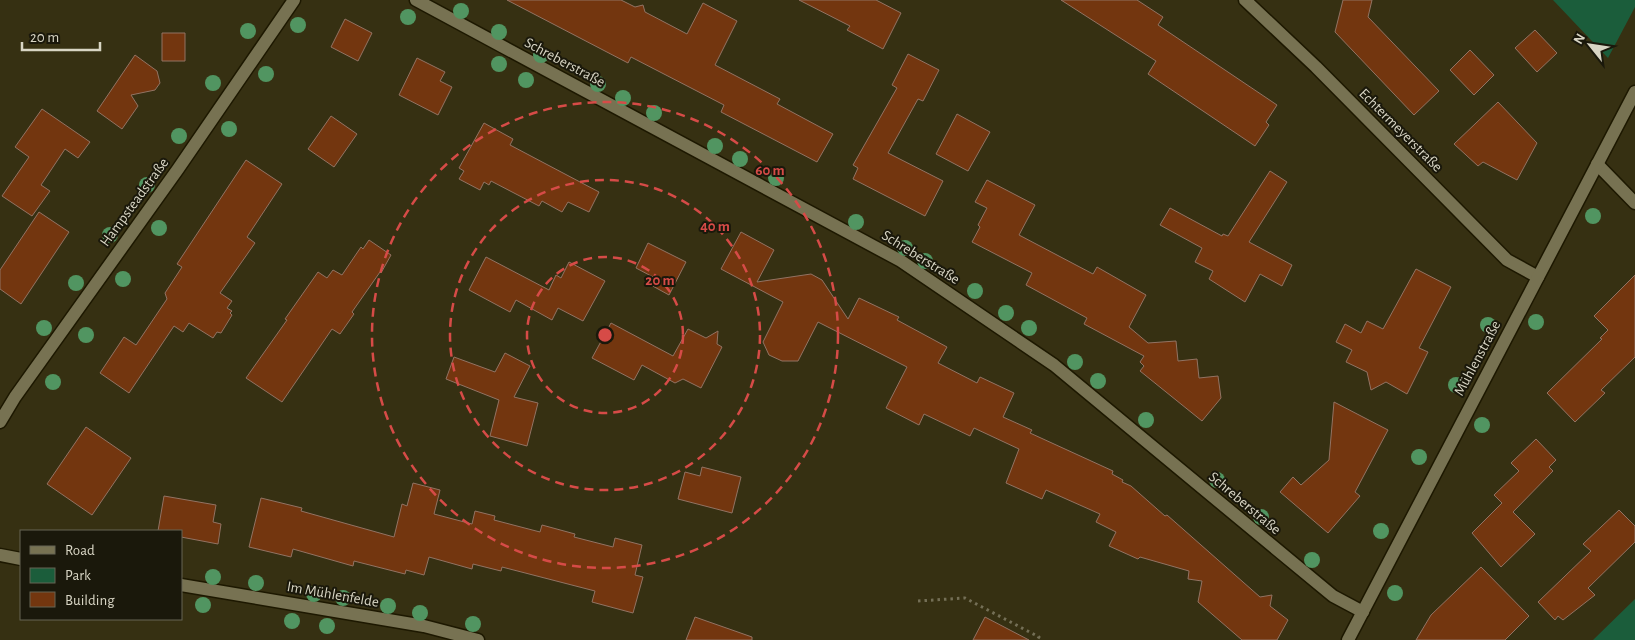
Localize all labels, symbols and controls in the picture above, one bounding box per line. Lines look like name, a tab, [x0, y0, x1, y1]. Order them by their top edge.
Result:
scale bar	[22, 20, 100, 52]
north arrow	[1565, 20, 1615, 70]
text: 20 m	[30, 30, 59, 45]
text: N	[1571, 31, 1588, 47]
street label: Schreberstraße	[522, 35, 607, 90]
street label: Echtermeyerstraße	[1356, 86, 1445, 175]
street label: Hampsteadstraße	[97, 155, 171, 249]
text: 60 m	[755, 163, 785, 178]
text: 40 m	[700, 219, 730, 234]
street label: Schreberstraße	[879, 228, 962, 287]
text: 20 m	[645, 273, 675, 288]
street label: Mühlenstraße	[1451, 318, 1503, 398]
centre of rings	[596, 326, 614, 344]
street label: Schreberstraße	[1206, 469, 1284, 538]
legend	[20, 530, 182, 620]
text: Road	[65, 543, 95, 558]
text: Park	[65, 568, 91, 583]
street label: Im Mühlenfelde	[286, 579, 380, 610]
text: Building	[65, 593, 115, 608]

